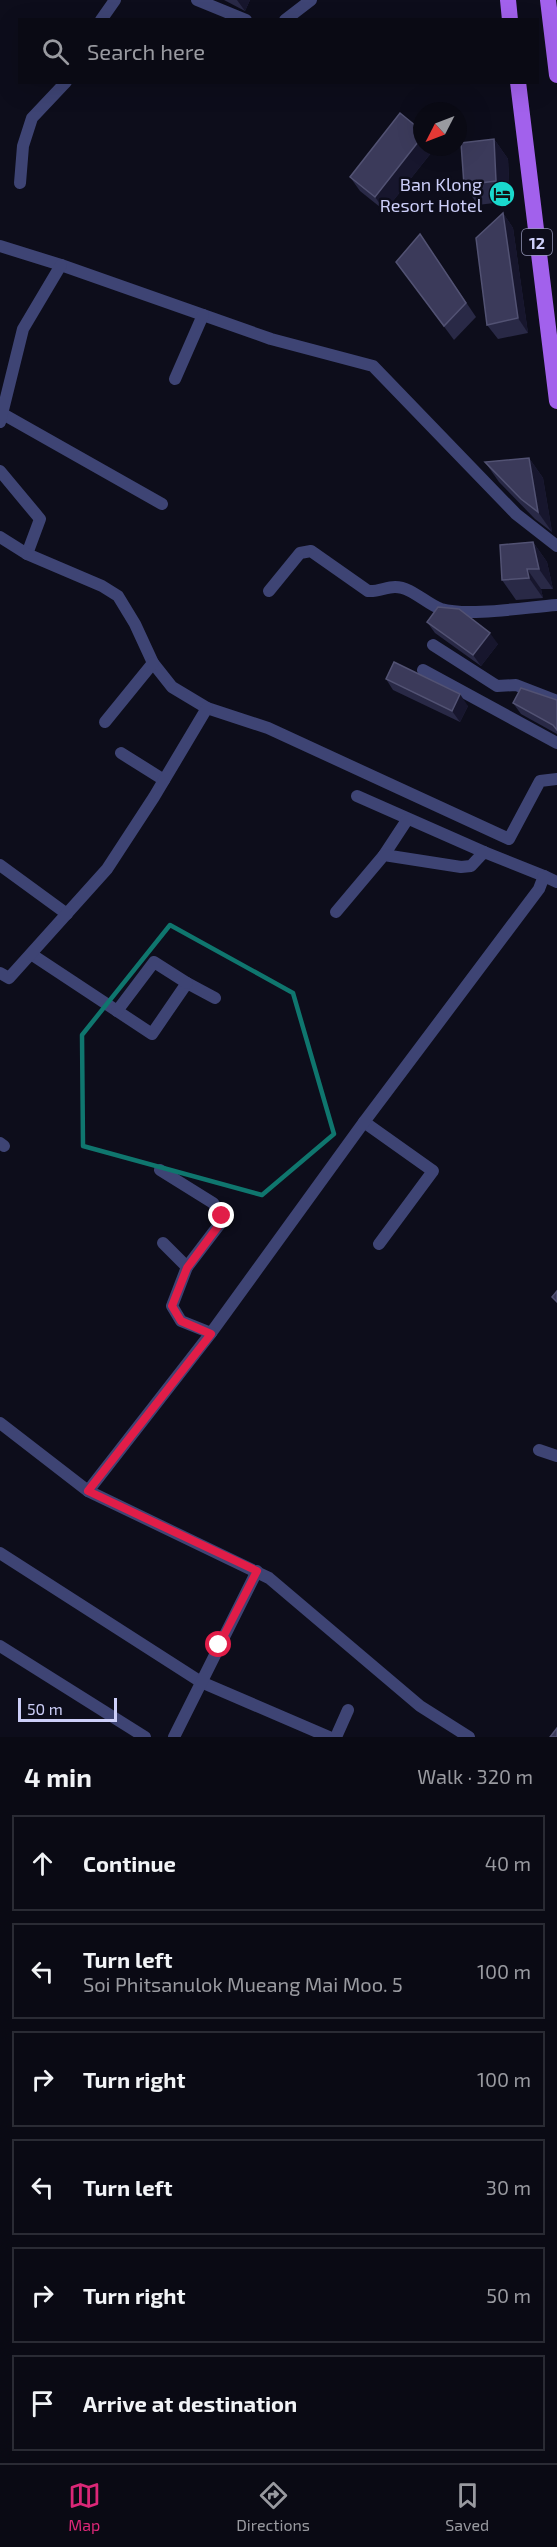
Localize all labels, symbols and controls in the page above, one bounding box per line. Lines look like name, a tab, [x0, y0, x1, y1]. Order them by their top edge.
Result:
search box	[18, 18, 539, 84]
icon: search	[39, 35, 72, 68]
text: Search here	[87, 38, 205, 64]
north arrow	[413, 102, 467, 156]
place label: Ban Klong Resort Hotel	[380, 173, 483, 216]
hotel icon: Ban Klong Resort Hotel	[487, 179, 517, 209]
road number: 12	[522, 229, 552, 255]
route end	[208, 1202, 234, 1228]
route start	[205, 1631, 231, 1657]
scale bar	[18, 1695, 117, 1722]
text: 50 m	[27, 1699, 63, 1718]
text: 4 min	[24, 1761, 92, 1792]
text: Walk · 320 m	[417, 1764, 533, 1788]
icon: ahead	[26, 1847, 59, 1880]
text: Continue	[83, 1850, 176, 1876]
text: 40 m	[485, 1851, 531, 1875]
text: Turn left	[83, 1946, 172, 1972]
icon: left	[26, 1955, 59, 1988]
text: 100 m	[477, 1959, 531, 1983]
text: Soi Phitsanulok Mueang Mai Moo. 5	[83, 1972, 403, 1996]
icon: right	[26, 2063, 59, 2096]
text: Turn right	[83, 2066, 185, 2092]
text: 100 m	[477, 2067, 531, 2091]
icon: left	[26, 2171, 59, 2204]
text: Turn left	[83, 2174, 172, 2200]
text: 30 m	[486, 2175, 531, 2199]
icon: right	[26, 2279, 59, 2312]
text: Turn right	[83, 2282, 185, 2308]
text: 50 m	[486, 2283, 531, 2307]
icon: arrive	[26, 2387, 59, 2420]
text: Arrive at destination	[83, 2390, 297, 2416]
tab: Map	[68, 2479, 101, 2534]
tab: Directions	[236, 2479, 310, 2534]
tab: Saved	[445, 2479, 489, 2534]

